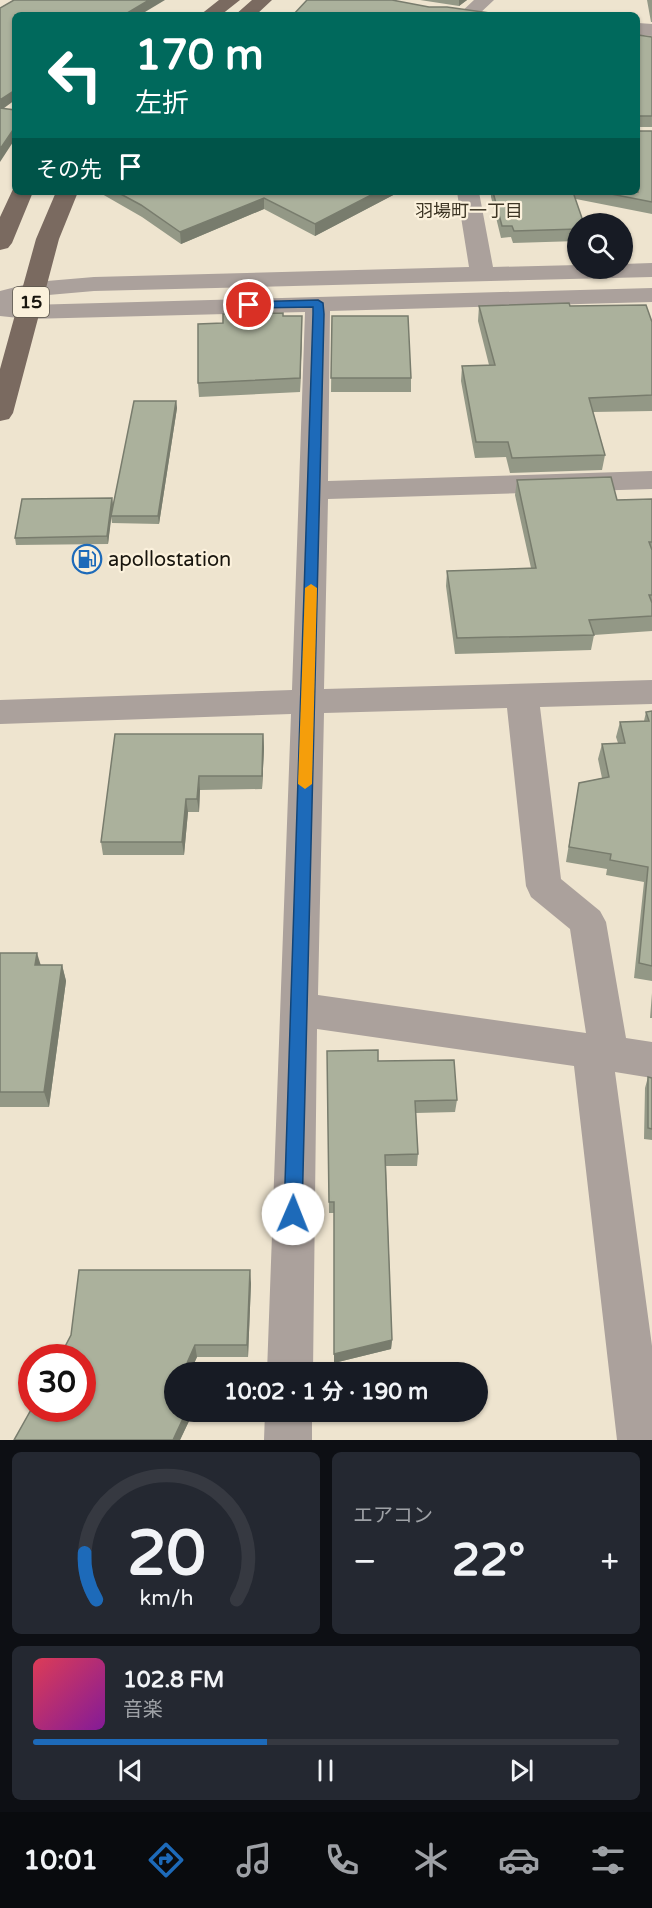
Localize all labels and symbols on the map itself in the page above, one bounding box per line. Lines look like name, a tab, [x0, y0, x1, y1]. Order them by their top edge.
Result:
district label: 羽場町一丁目	[415, 200, 523, 222]
pin	[223, 279, 274, 330]
road number: 15	[13, 287, 49, 317]
fuel station icon: apollostation	[71, 543, 103, 575]
place label: apollostation	[108, 548, 231, 572]
position arrow	[261, 1182, 325, 1246]
speed limit sign: 30	[18, 1344, 96, 1422]

